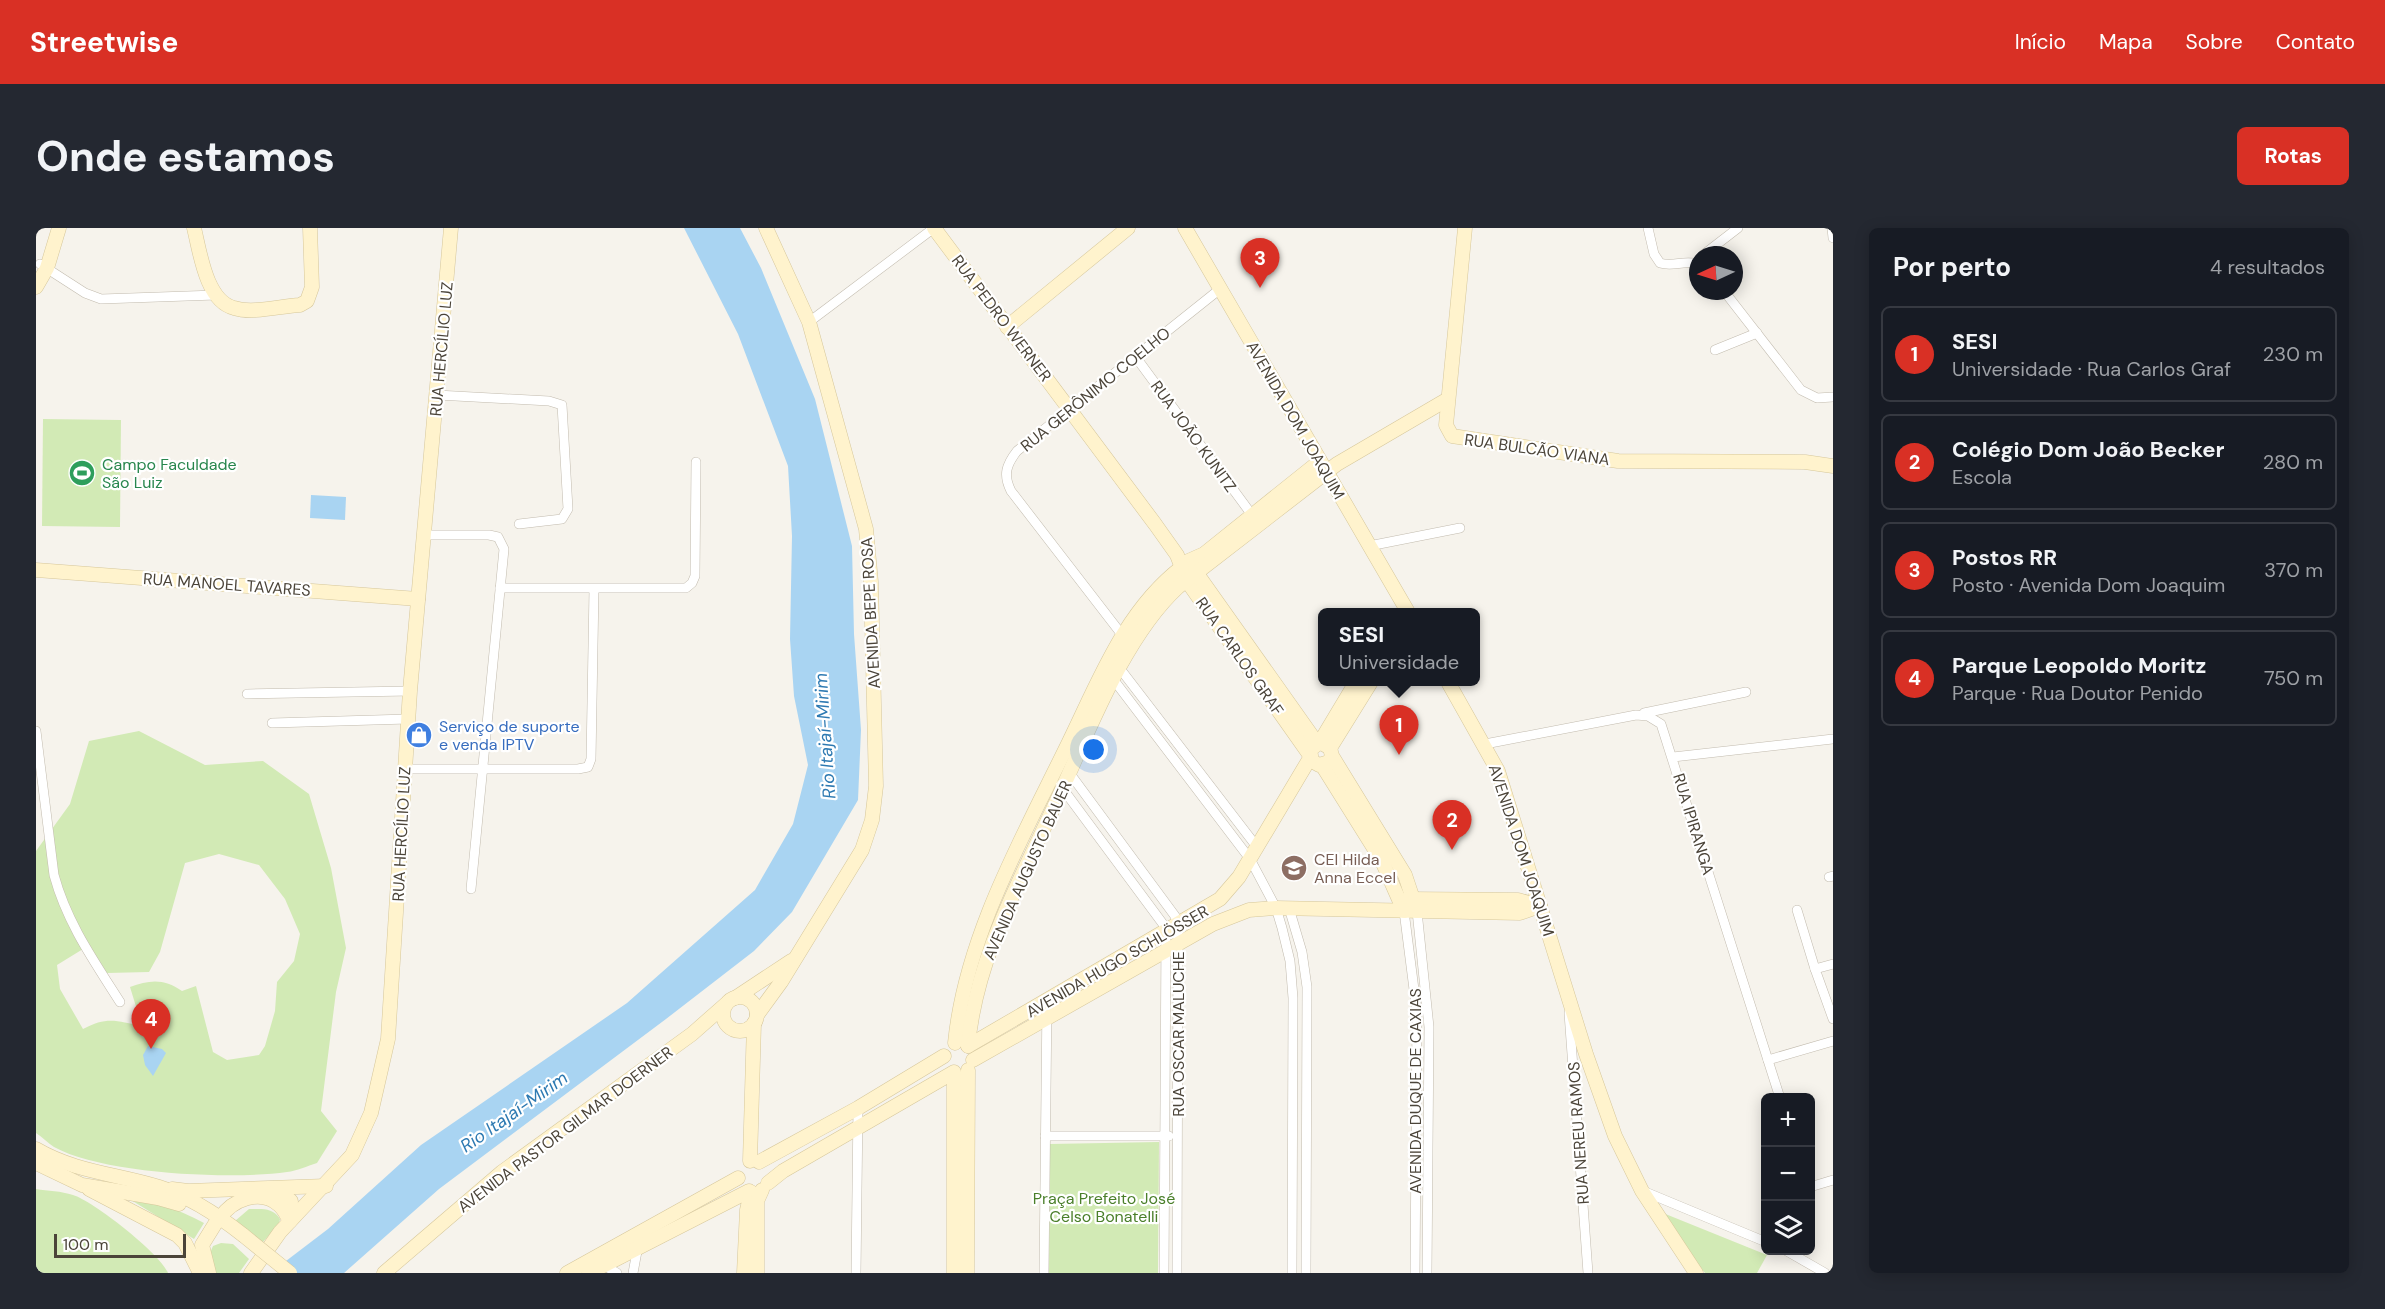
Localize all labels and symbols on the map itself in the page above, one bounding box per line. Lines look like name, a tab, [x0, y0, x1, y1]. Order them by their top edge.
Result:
pin: 3	[1240, 238, 1280, 288]
north arrow	[1689, 246, 1743, 300]
street label: RUA PEDRO WERNER	[947, 251, 1056, 386]
street label: RUA HERCÍLIO LUZ	[425, 281, 458, 417]
street label: RUA GERÔNIMO COELHO	[1016, 322, 1175, 456]
street label: AVENIDA DOM JOAQUIM	[1242, 337, 1350, 503]
street label: RUA JOÃO KUNITZ	[1146, 376, 1241, 496]
street label: RUA BULCÃO VIANA	[1463, 429, 1611, 470]
place label: Campo Faculdade São Luiz	[102, 454, 237, 493]
sports icon: Campo Faculdade São Luiz	[67, 458, 97, 488]
street label: AVENIDA BEPE ROSA	[856, 536, 885, 689]
street label: RUA MANOEL TAVARES	[142, 568, 312, 601]
street label: RUA CARLOS GRAF	[1191, 593, 1289, 720]
water label: Rio Itajaí-Mirim	[809, 672, 841, 800]
pin: 1	[1380, 706, 1418, 755]
place label: Serviço de suporte e venda IPTV	[439, 716, 580, 755]
shop icon: Serviço de suporte e venda IPTV	[404, 720, 434, 750]
your location	[1079, 735, 1108, 764]
street label: AVENIDA DOM JOAQUIM	[1484, 762, 1559, 939]
street label: RUA HERCÍLIO LUZ	[387, 766, 416, 902]
street label: RUA IPIRANGA	[1668, 771, 1719, 878]
street label: AVENIDA AUGUSTO BAUER	[978, 777, 1077, 963]
pin: 2	[1432, 800, 1472, 850]
place label: CEI Hilda Anna Eccel	[1314, 849, 1396, 888]
school or university icon: CEI Hilda Anna Eccel	[1279, 853, 1309, 883]
street label: AVENIDA HUGO SCHLÖSSER	[1022, 900, 1212, 1022]
street label: RUA OSCAR MALUCHE	[1168, 951, 1189, 1117]
street label: AVENIDA DUQUE DE CAXIAS	[1405, 988, 1426, 1194]
pin: 4	[132, 1000, 170, 1049]
street label: AVENIDA PASTOR GILMAR DOERNER	[453, 1041, 677, 1217]
street label: RUA NEREU RAMOS	[1563, 1061, 1594, 1205]
water label: Rio Itajaí-Mirim	[455, 1066, 573, 1158]
park label: Praça Prefeito José Celso Bonatelli	[1033, 1188, 1175, 1227]
scale bar	[54, 1231, 186, 1258]

